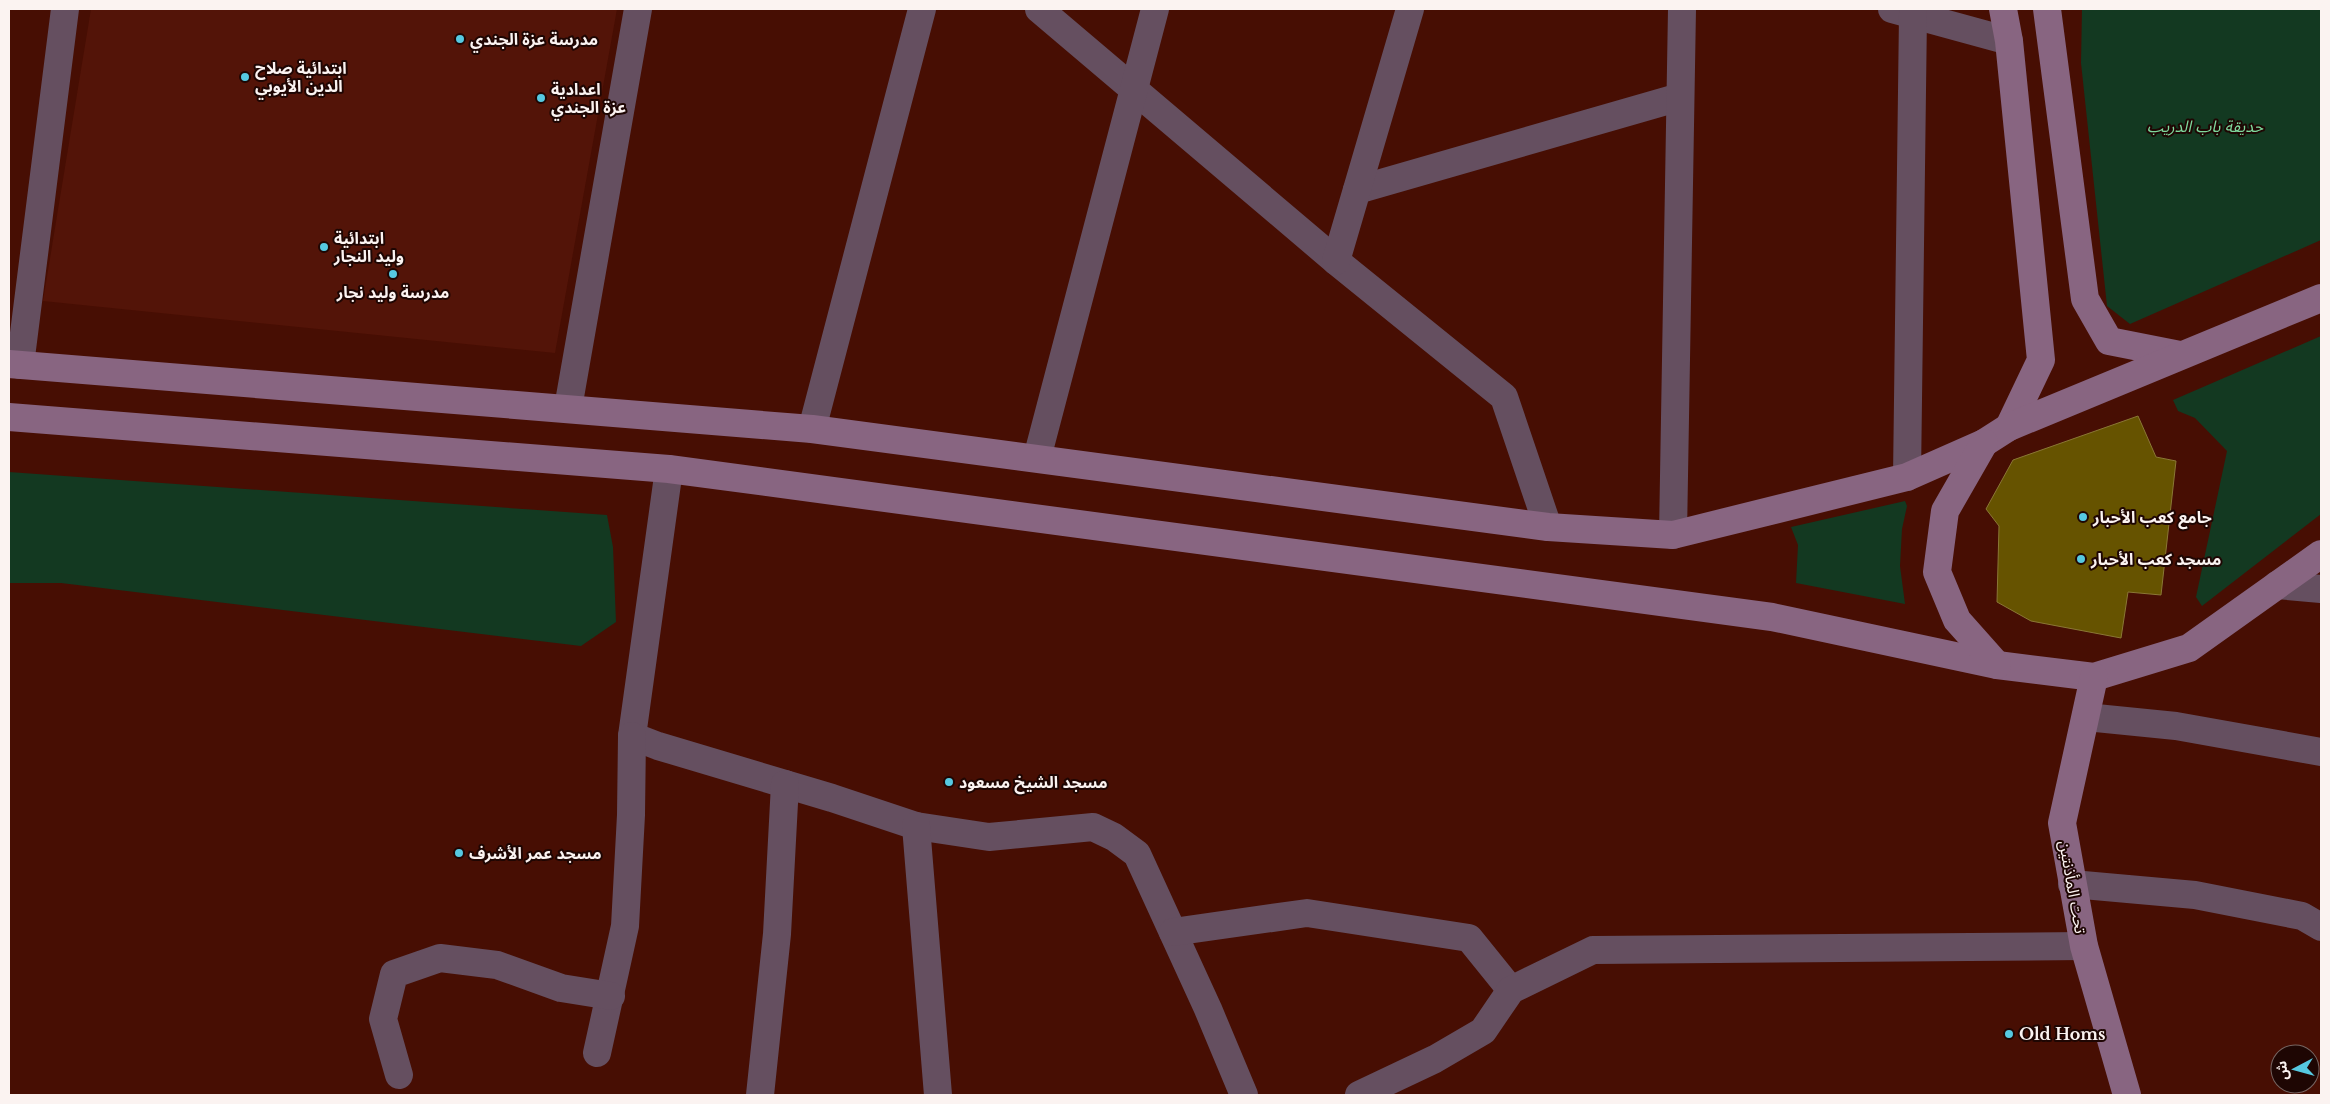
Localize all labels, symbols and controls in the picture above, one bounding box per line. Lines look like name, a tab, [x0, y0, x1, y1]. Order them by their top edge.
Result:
place label: مدرسة عزة الجندي	[470, 29, 598, 53]
marker: مدرسة عزة الجندي	[454, 33, 466, 45]
place label: ابتدائية صلاح الدين الأيوبي	[255, 58, 347, 100]
marker: ابتدائية صلاح الدين الأيوبي	[239, 71, 251, 83]
place label: اعدادية عزة الجندي	[551, 79, 626, 121]
marker: اعدادية عزة الجندي	[535, 92, 547, 104]
park label: حديقة باب الدريب	[2147, 116, 2264, 136]
place label: ابتدائية وليد النجار	[333, 228, 404, 266]
marker: ابتدائية وليد النجار	[318, 241, 330, 253]
marker: مدرسة وليد نجار	[387, 268, 399, 280]
place label: مدرسة وليد نجار	[336, 282, 449, 302]
place label: جامع كعب الأحبار	[2092, 507, 2212, 530]
marker: جامع كعب الأحبار	[2077, 511, 2089, 523]
place label: مسجد كعب الأحبار	[2090, 549, 2221, 569]
marker: مسجد كعب الأحبار	[2075, 553, 2087, 565]
place label: مسجد الشيخ مسعود	[959, 772, 1108, 795]
marker: مسجد الشيخ مسعود	[943, 776, 955, 788]
street label: تحت المأذنتين	[2055, 839, 2091, 936]
place label: مسجد عمر الأشرف	[469, 843, 602, 863]
marker: مسجد عمر الأشرف	[453, 847, 465, 859]
place label: Old Homs	[2019, 1024, 2105, 1044]
marker: Old Homs	[2003, 1028, 2015, 1040]
north arrow	[2270, 1044, 2320, 1094]
text: ش	[2272, 1060, 2292, 1081]

